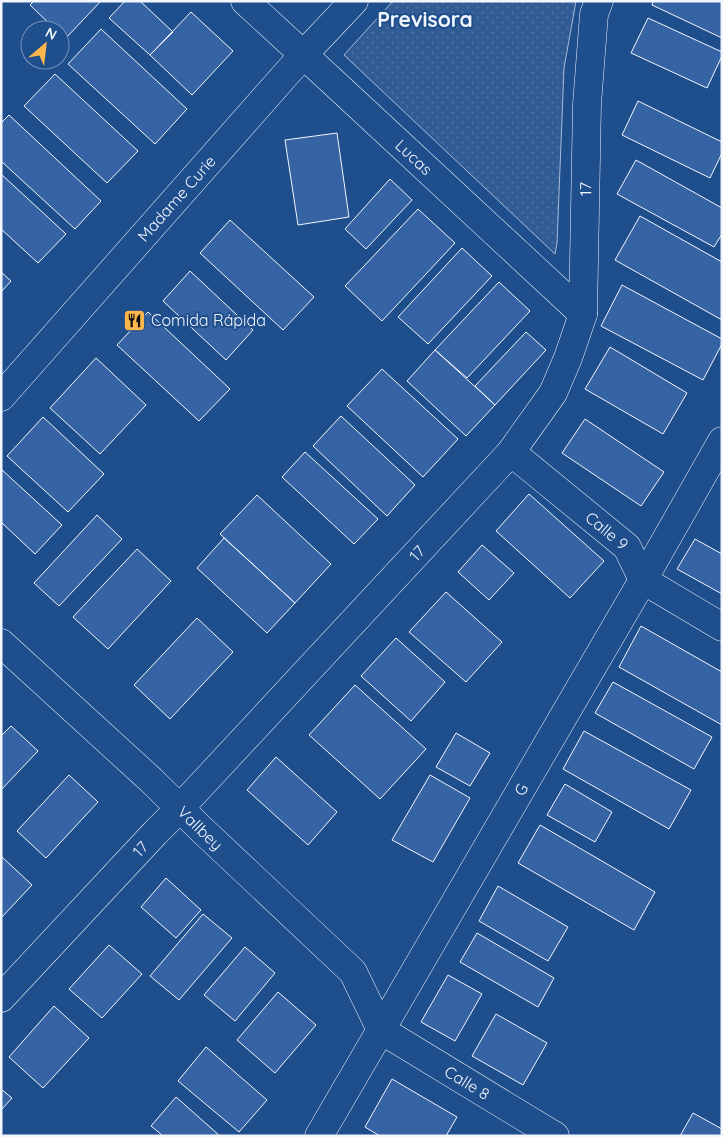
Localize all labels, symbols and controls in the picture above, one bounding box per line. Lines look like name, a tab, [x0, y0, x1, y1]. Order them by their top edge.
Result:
district label: Previsora	[377, 6, 473, 32]
north arrow	[20, 20, 70, 70]
text: N	[42, 23, 60, 44]
street label: Lucas	[391, 135, 437, 179]
street label: Madame Curie	[133, 151, 220, 246]
street label: 17	[575, 182, 596, 196]
restaurant icon: Comida Rápida	[123, 308, 147, 332]
place label: Comida Rápida	[151, 310, 266, 330]
street label: Calle 9	[581, 507, 633, 554]
street label: 17	[405, 541, 429, 565]
street label: G	[509, 780, 532, 799]
street label: Vallbey	[173, 802, 227, 854]
street label: 17	[128, 837, 152, 861]
street label: Calle 8	[441, 1061, 494, 1104]

